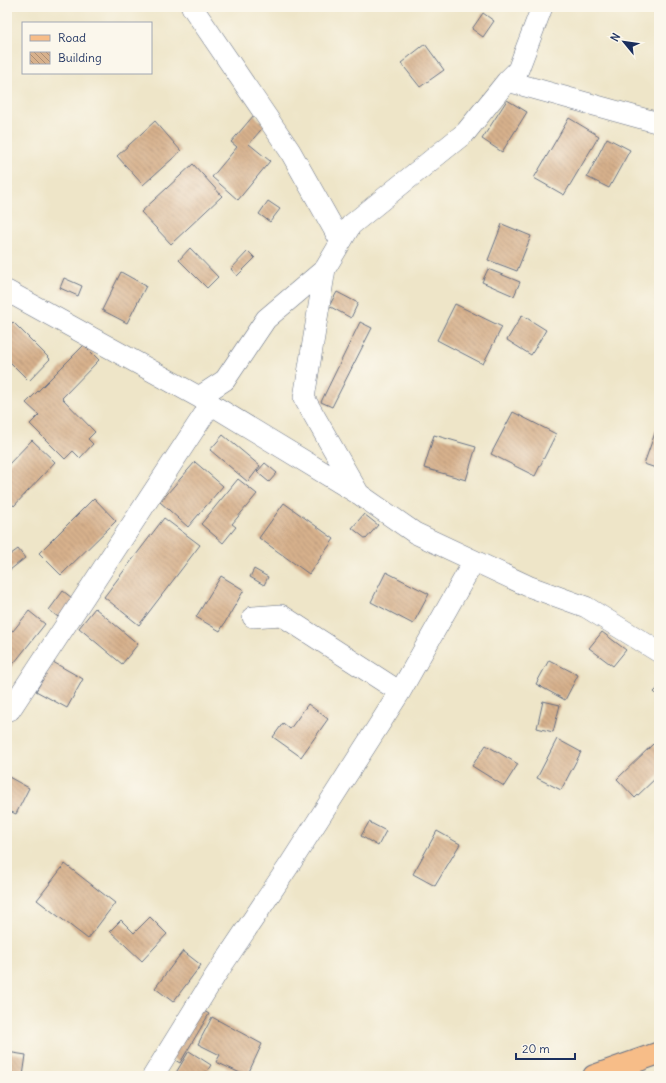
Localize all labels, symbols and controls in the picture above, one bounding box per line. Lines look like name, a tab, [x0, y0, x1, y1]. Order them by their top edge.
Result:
legend	[22, 22, 152, 74]
north arrow	[604, 22, 644, 62]
text: Road	[58, 30, 86, 45]
text: N	[607, 30, 623, 44]
text: Building	[58, 50, 102, 65]
scale bar	[516, 1035, 575, 1061]
text: 20 m	[522, 1041, 550, 1056]

